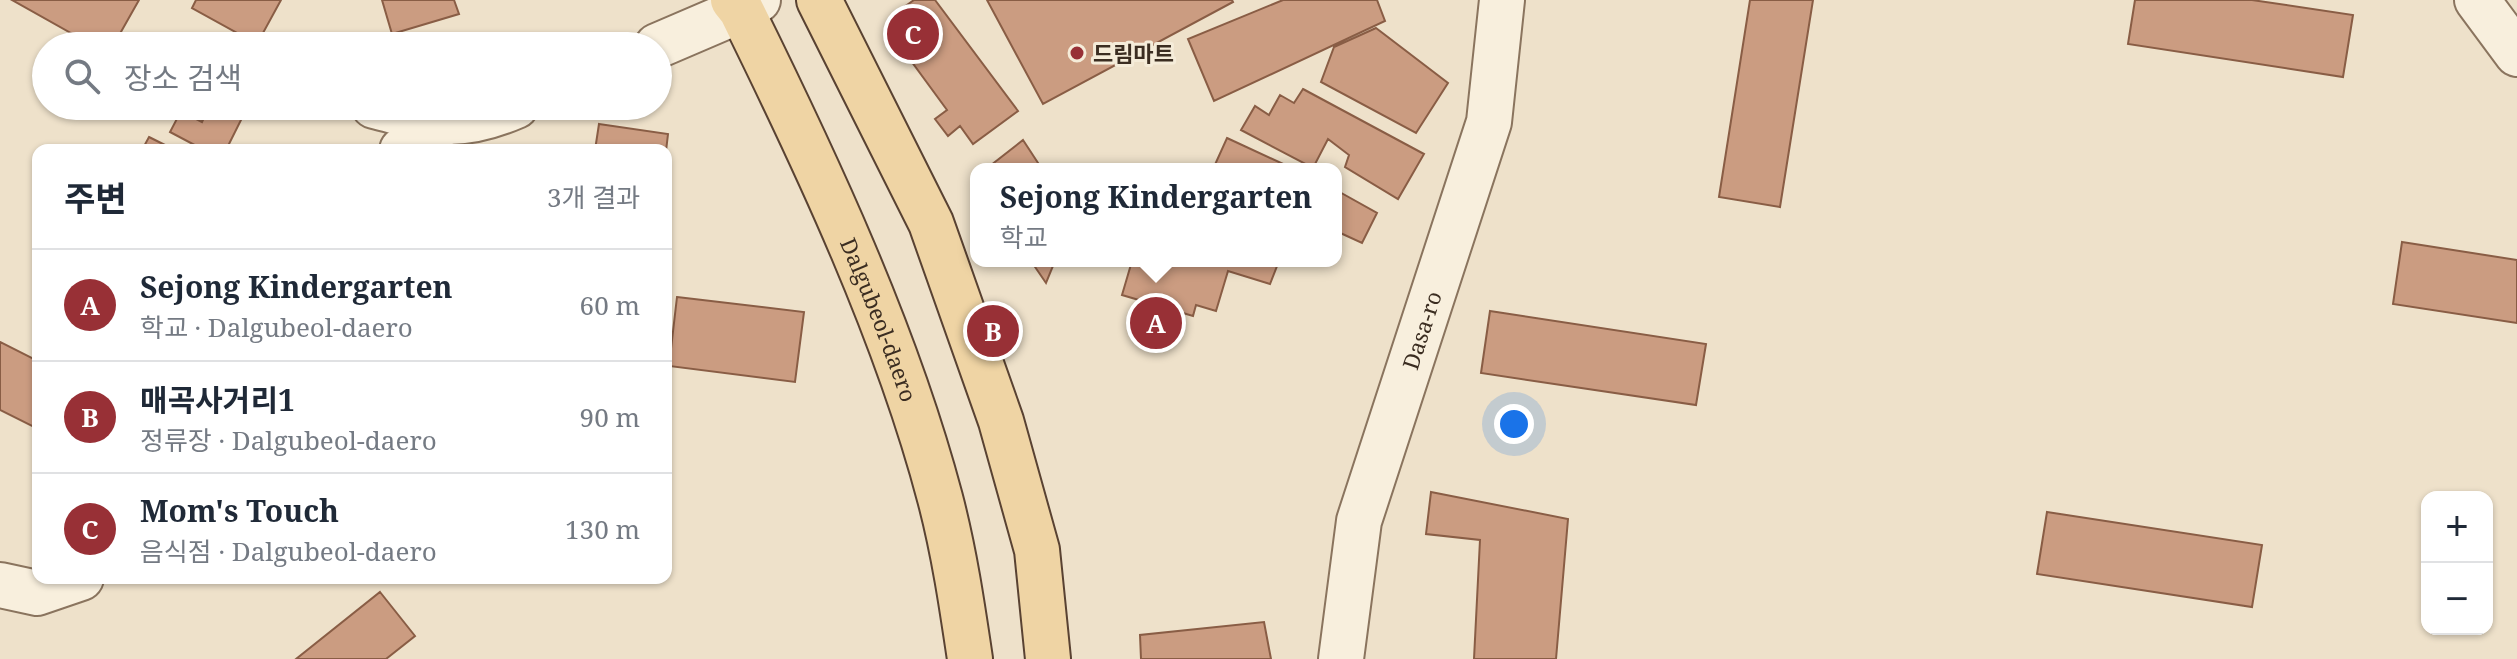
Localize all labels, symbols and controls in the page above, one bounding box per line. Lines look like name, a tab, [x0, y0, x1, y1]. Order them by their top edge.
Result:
pin: C	[887, 4, 939, 64]
search box	[32, 32, 672, 120]
place label: 드림마트	[1093, 38, 1174, 68]
marker: 드림마트	[1068, 44, 1086, 62]
icon: search	[60, 54, 104, 98]
text: 장소 검색	[124, 57, 242, 98]
popup	[970, 163, 1342, 267]
text: 주변	[64, 175, 127, 221]
text: Sejong Kindergarten	[1000, 176, 1312, 217]
text: 3개 결과	[547, 179, 640, 215]
text: 학교	[1000, 219, 1048, 255]
street label: Dalgubeol-daero	[834, 233, 925, 405]
text: Sejong Kindergarten	[140, 266, 453, 307]
text: A	[80, 287, 100, 323]
text: 60 m	[580, 287, 640, 323]
street label: Dasa-ro	[1394, 287, 1448, 373]
pin: A	[1130, 293, 1182, 353]
pin: B	[967, 301, 1019, 361]
text: 학교 · Dalgubeol-daero	[140, 309, 413, 345]
text: 매곡사거리1	[140, 379, 295, 420]
text: B	[81, 399, 99, 435]
text: 90 m	[580, 399, 640, 435]
your location	[1494, 404, 1534, 444]
text: 정류장 · Dalgubeol-daero	[140, 422, 437, 458]
text: Mom's Touch	[140, 490, 339, 531]
map controls	[2421, 491, 2493, 635]
button: +	[2421, 491, 2493, 563]
text: C	[81, 511, 99, 547]
text: 130 m	[565, 511, 640, 547]
text: 음식점 · Dalgubeol-daero	[140, 533, 437, 569]
button: −	[2421, 563, 2493, 635]

